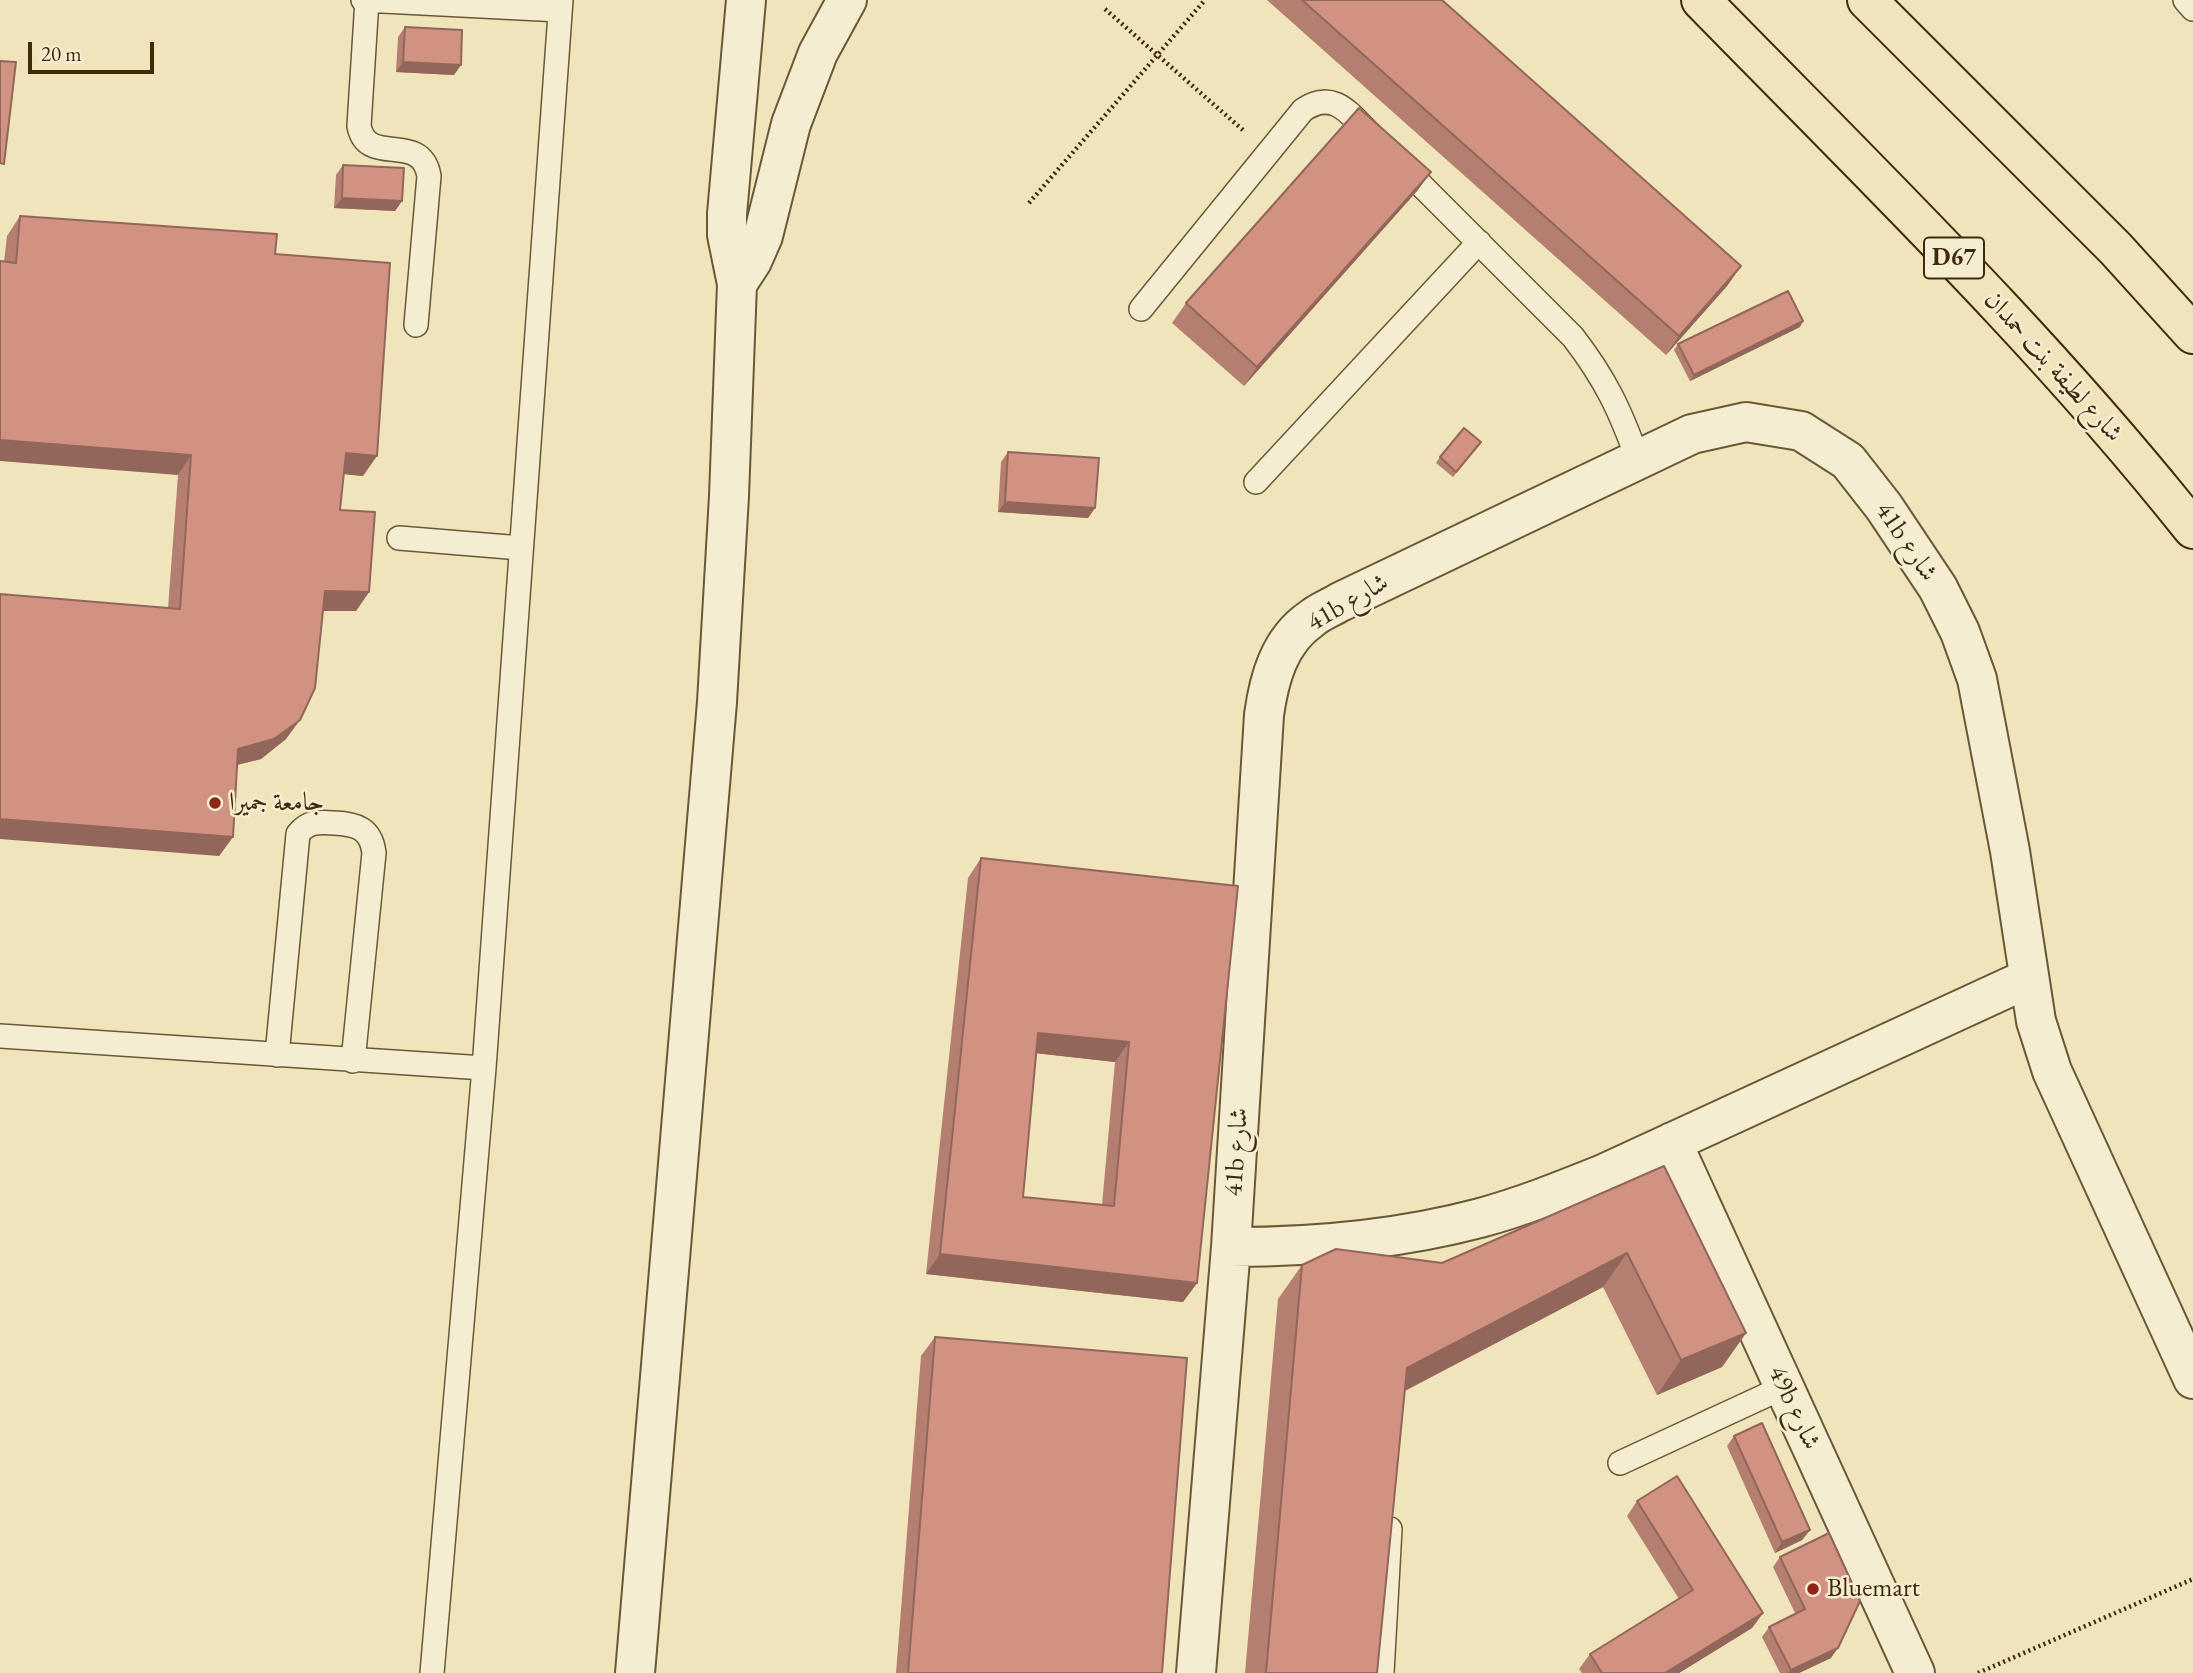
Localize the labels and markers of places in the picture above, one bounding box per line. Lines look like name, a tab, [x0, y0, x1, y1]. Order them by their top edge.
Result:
place label: جامعة جميرا	[229, 787, 324, 819]
marker: جامعة جميرا	[207, 795, 223, 811]
place label: Bluemart	[1827, 1573, 1920, 1605]
marker: Bluemart	[1805, 1581, 1821, 1597]

